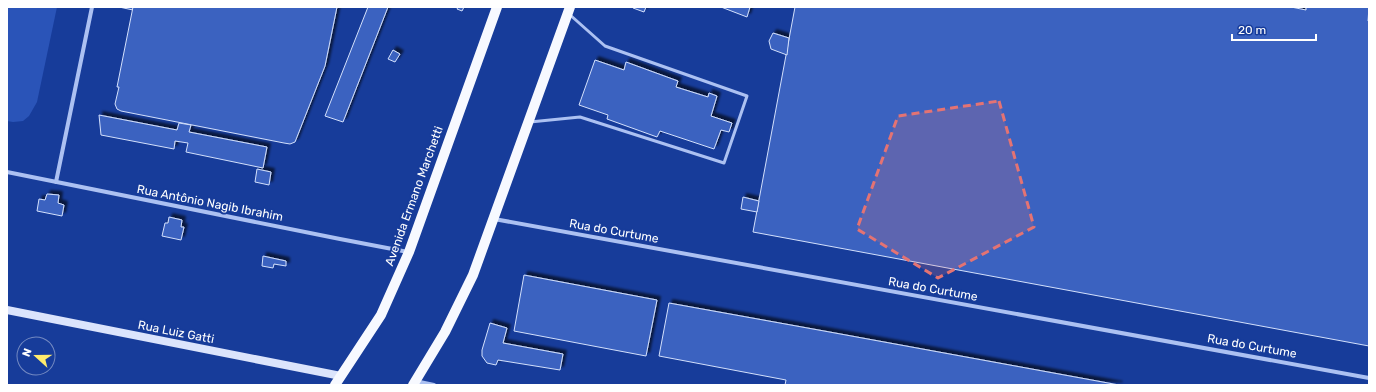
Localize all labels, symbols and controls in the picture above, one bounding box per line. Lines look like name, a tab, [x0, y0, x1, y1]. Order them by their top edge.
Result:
scale bar	[1232, 16, 1316, 42]
text: 20 m	[1238, 23, 1266, 37]
street label: Avenida Ermano Marchetti	[382, 124, 446, 268]
street label: Rua Antônio Nagib Ibrahim	[136, 182, 284, 224]
street label: Rua do Curtume	[568, 216, 660, 246]
street label: Rua do Curtume	[887, 274, 979, 304]
street label: Rua Luiz Gatti	[137, 318, 215, 346]
street label: Rua do Curtume	[1206, 331, 1298, 361]
north arrow	[16, 336, 56, 376]
text: N	[20, 346, 35, 359]

